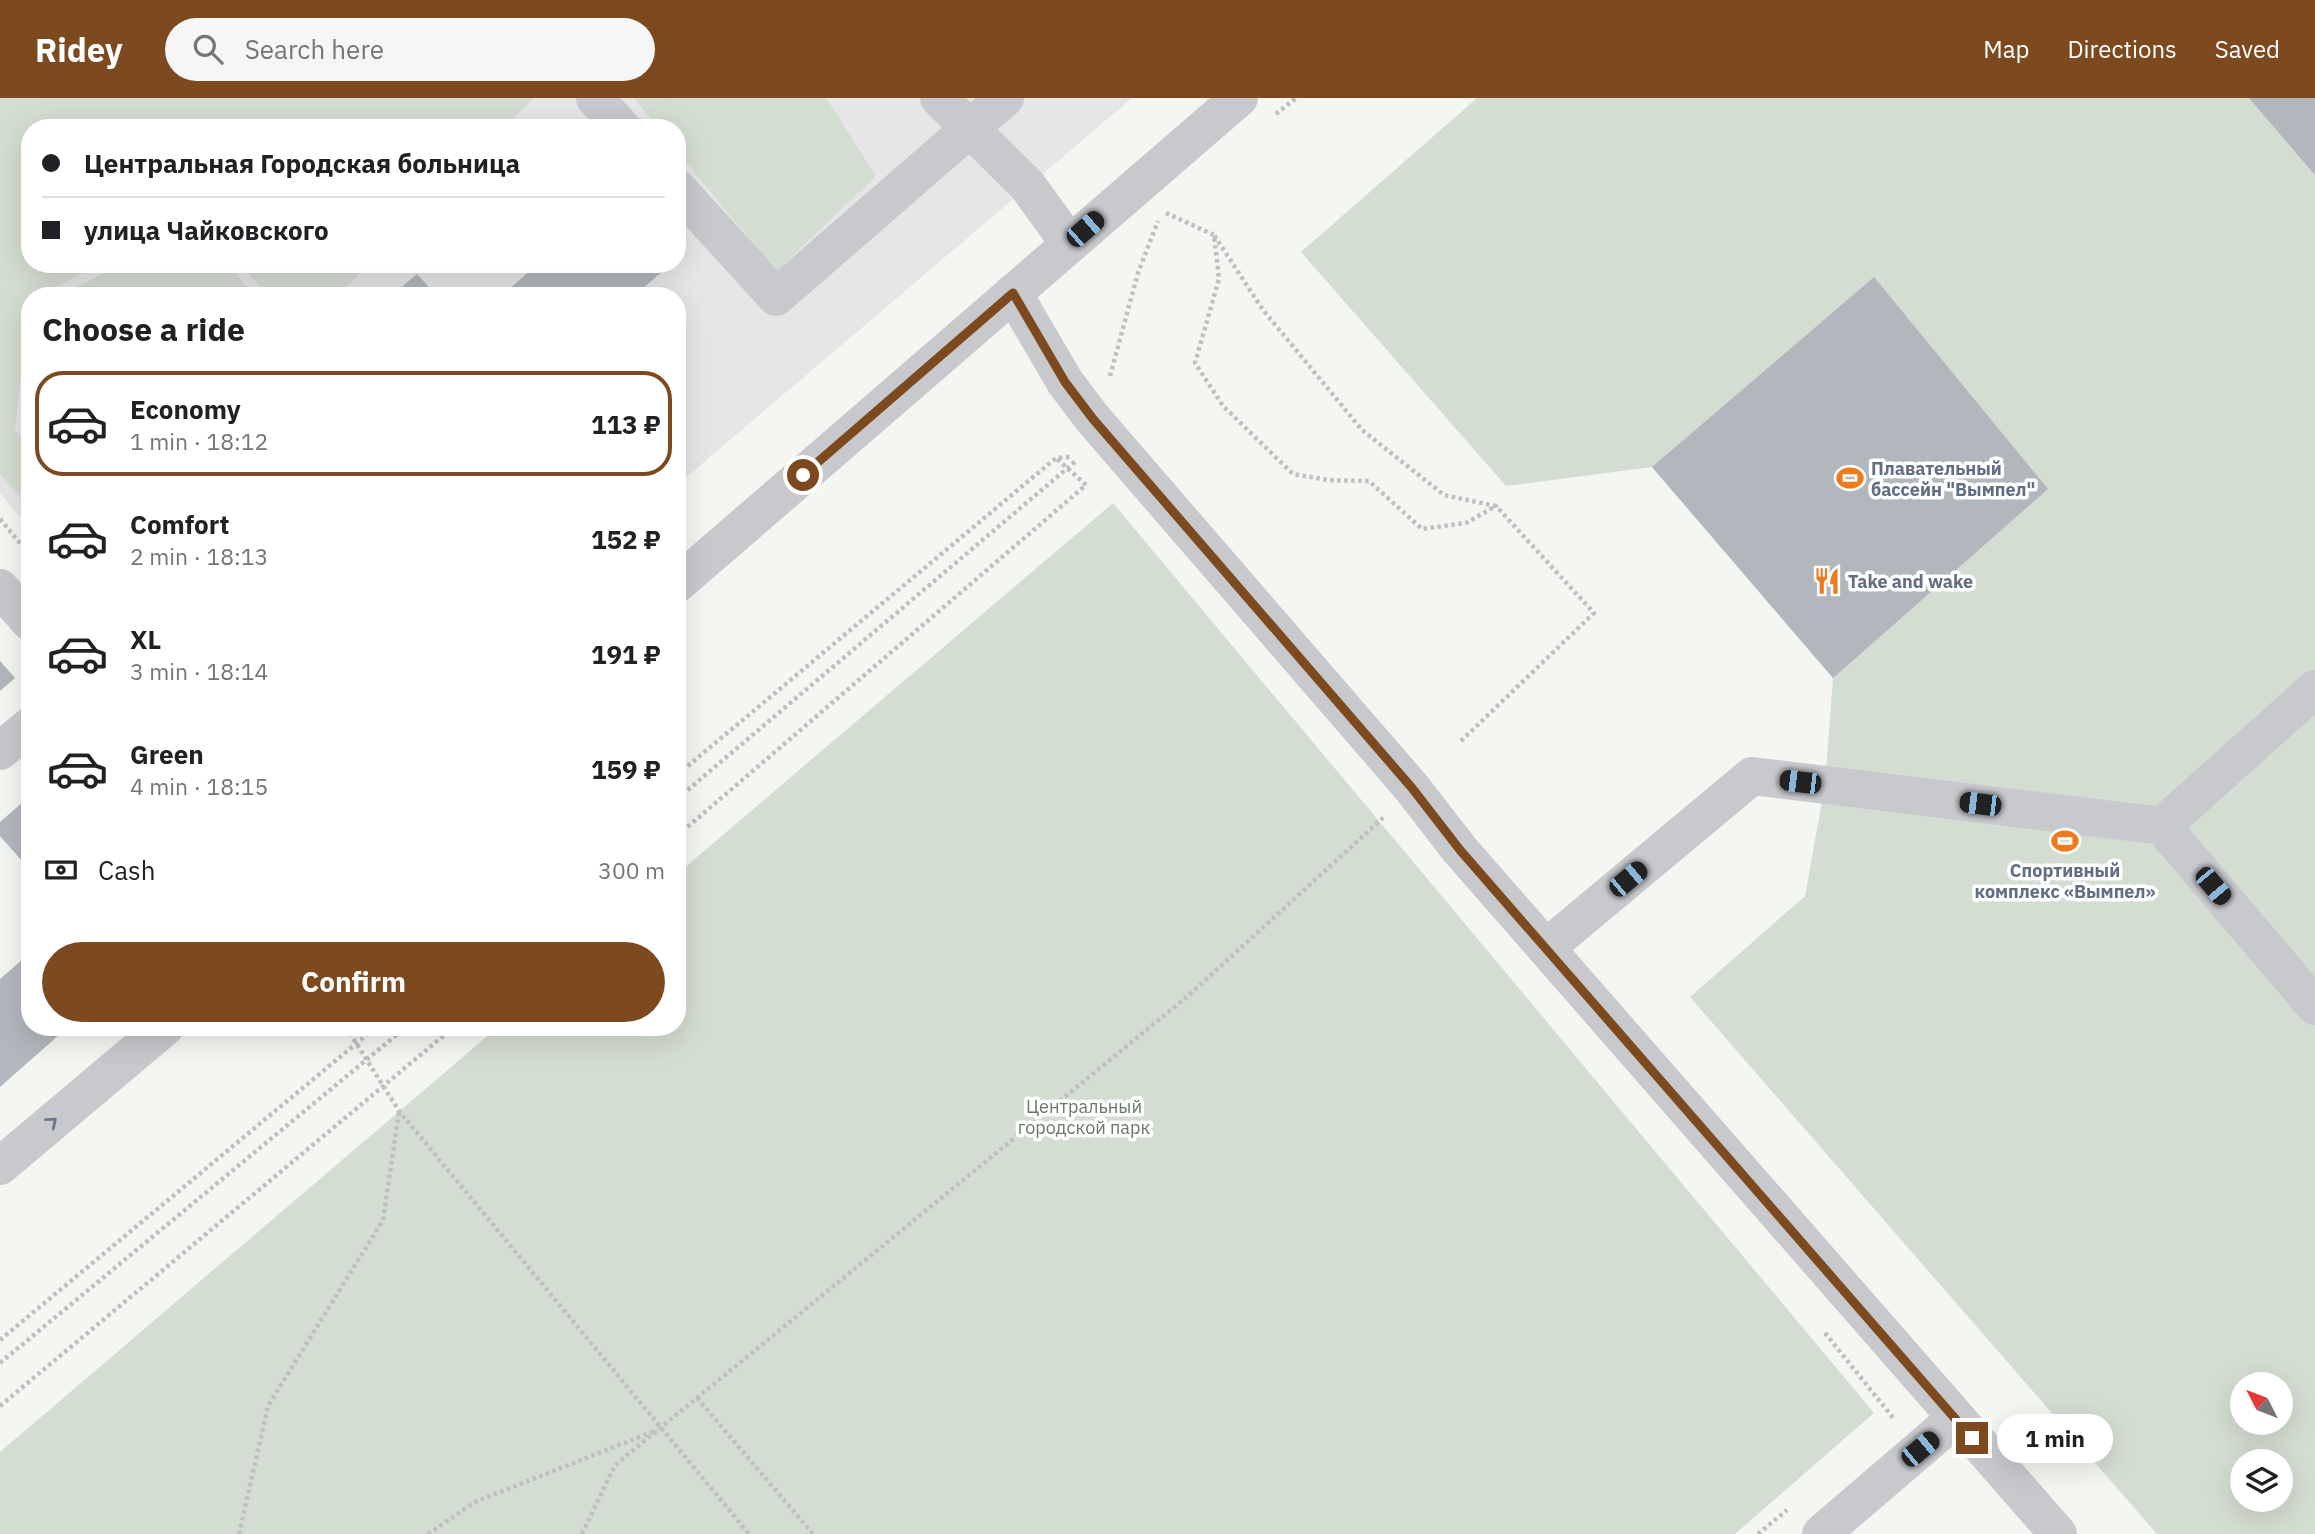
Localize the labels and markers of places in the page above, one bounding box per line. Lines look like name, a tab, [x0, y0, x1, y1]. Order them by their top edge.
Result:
place label: Плавательный бассейн "Вымпел"	[1871, 457, 2035, 501]
sports icon: Плавательный бассейн "Вымпел"	[1835, 463, 1865, 493]
restaurant icon: Take and wake	[1812, 566, 1842, 596]
place label: Take and wake	[1848, 570, 1973, 593]
sports icon: Спортивный комплекс «Вымпел»	[2050, 826, 2080, 856]
place label: Спортивный комплекс «Вымпел»	[1974, 859, 2156, 903]

